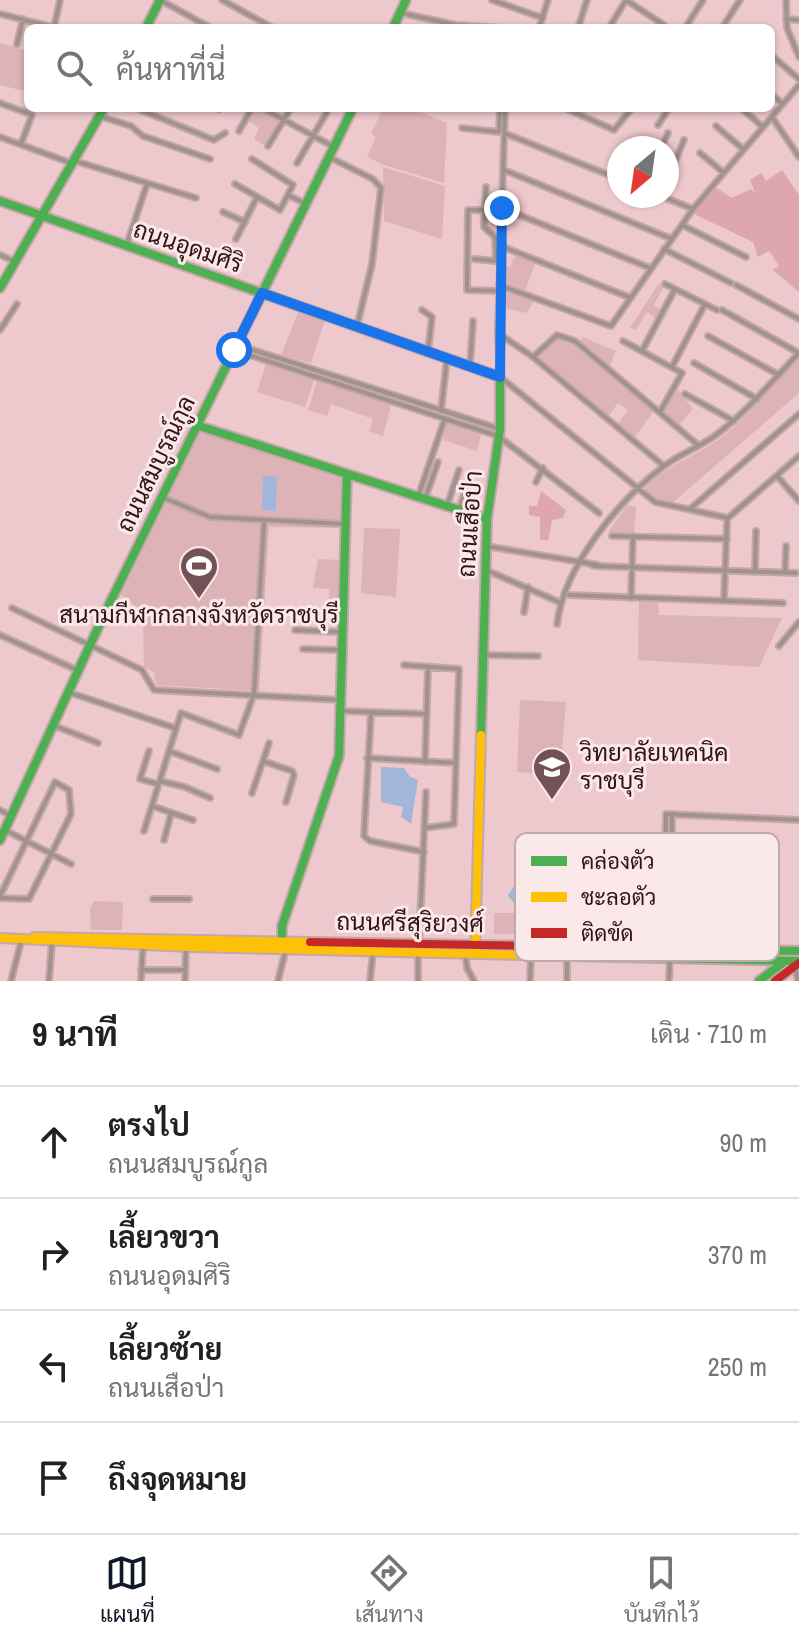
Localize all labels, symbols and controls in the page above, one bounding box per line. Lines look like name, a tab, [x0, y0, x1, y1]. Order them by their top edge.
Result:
search box	[24, 24, 775, 112]
icon: search	[52, 46, 96, 90]
text: ค้นหาที่นี่	[116, 49, 226, 89]
north arrow	[607, 136, 679, 208]
route end	[484, 190, 520, 226]
street label: ถนนอุดมศิริ	[129, 212, 247, 281]
route start	[216, 332, 252, 368]
street label: ถนนสมบูรณ์กูล	[108, 390, 204, 538]
street label: ถนนเสือป่า	[449, 469, 489, 579]
sports icon: สนามกีฬากลางจังหวัดราชบุรี	[178, 545, 220, 600]
place label: สนามกีฬากลางจังหวัดราชบุรี	[59, 598, 339, 631]
place label: วิทยาลัยเทคนิค ราชบุรี	[579, 736, 729, 797]
school or university icon: วิทยาลัยเทคนิค ราชบุรี	[531, 746, 573, 801]
legend	[515, 833, 779, 961]
text: คล่องตัว	[581, 846, 655, 876]
text: ชะลอตัว	[581, 882, 656, 912]
street label: ถนนศรีสุริยวงศ์	[336, 905, 484, 940]
text: ติดขัด	[581, 918, 633, 948]
text: 9 นาที	[32, 1011, 118, 1057]
text: เดิน · 710 m	[650, 1016, 767, 1051]
text: ตรงไป	[108, 1105, 190, 1145]
icon: ahead	[32, 1120, 76, 1164]
text: 90 m	[720, 1125, 767, 1160]
text: ถนนสมบูรณ์กูล	[108, 1146, 268, 1181]
text: เลี้ยวขวา	[108, 1217, 220, 1257]
icon: right	[32, 1232, 76, 1276]
text: 370 m	[708, 1237, 767, 1272]
text: ถนนอุดมศิริ	[108, 1258, 231, 1293]
text: เลี้ยวซ้าย	[108, 1329, 222, 1369]
icon: left	[32, 1344, 76, 1388]
text: 250 m	[708, 1349, 767, 1384]
text: ถนนเสือป่า	[108, 1370, 224, 1405]
icon: arrive	[32, 1456, 76, 1500]
text: ถึงจุดหมาย	[108, 1459, 247, 1499]
tab: แผนที่	[100, 1551, 155, 1629]
tab: เส้นทาง	[355, 1551, 424, 1629]
tab: บันทึกไว้	[624, 1551, 699, 1629]

